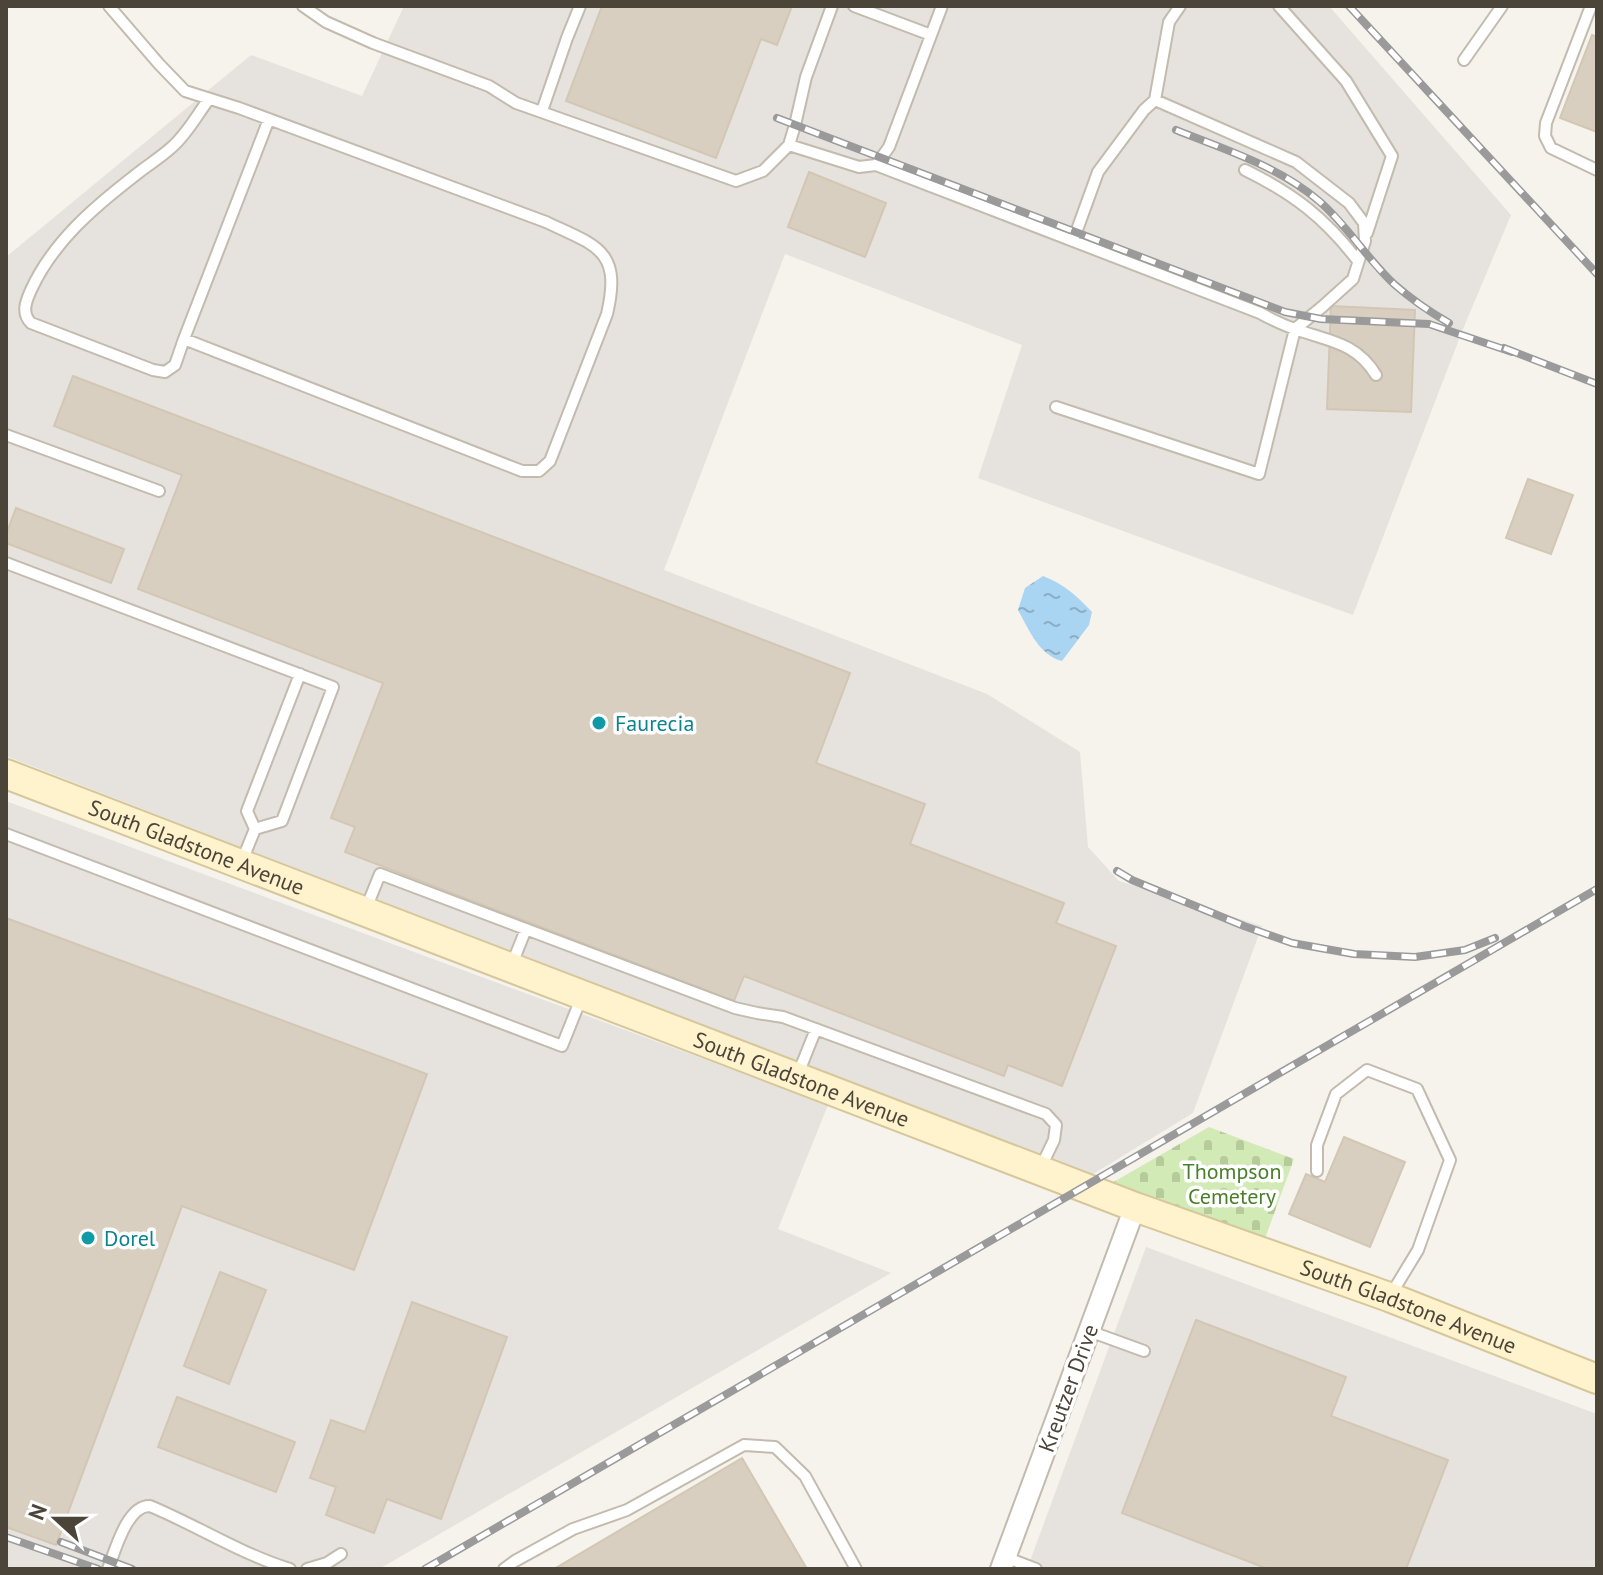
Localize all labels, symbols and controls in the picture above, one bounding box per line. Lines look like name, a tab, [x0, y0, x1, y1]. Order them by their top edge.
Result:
place label: Faurecia	[615, 709, 694, 737]
marker: Faurecia	[590, 714, 608, 732]
street label: South Gladstone Avenue	[85, 793, 308, 901]
street label: South Gladstone Avenue	[690, 1025, 913, 1133]
park label: Thompson Cemetery	[1183, 1157, 1281, 1210]
place label: Dorel	[104, 1224, 156, 1252]
marker: Dorel	[79, 1229, 97, 1247]
street label: South Gladstone Avenue	[1297, 1253, 1520, 1360]
street label: Kreutzer Drive	[1032, 1320, 1104, 1456]
north arrow	[16, 1479, 96, 1559]
text: N	[22, 1500, 53, 1524]

